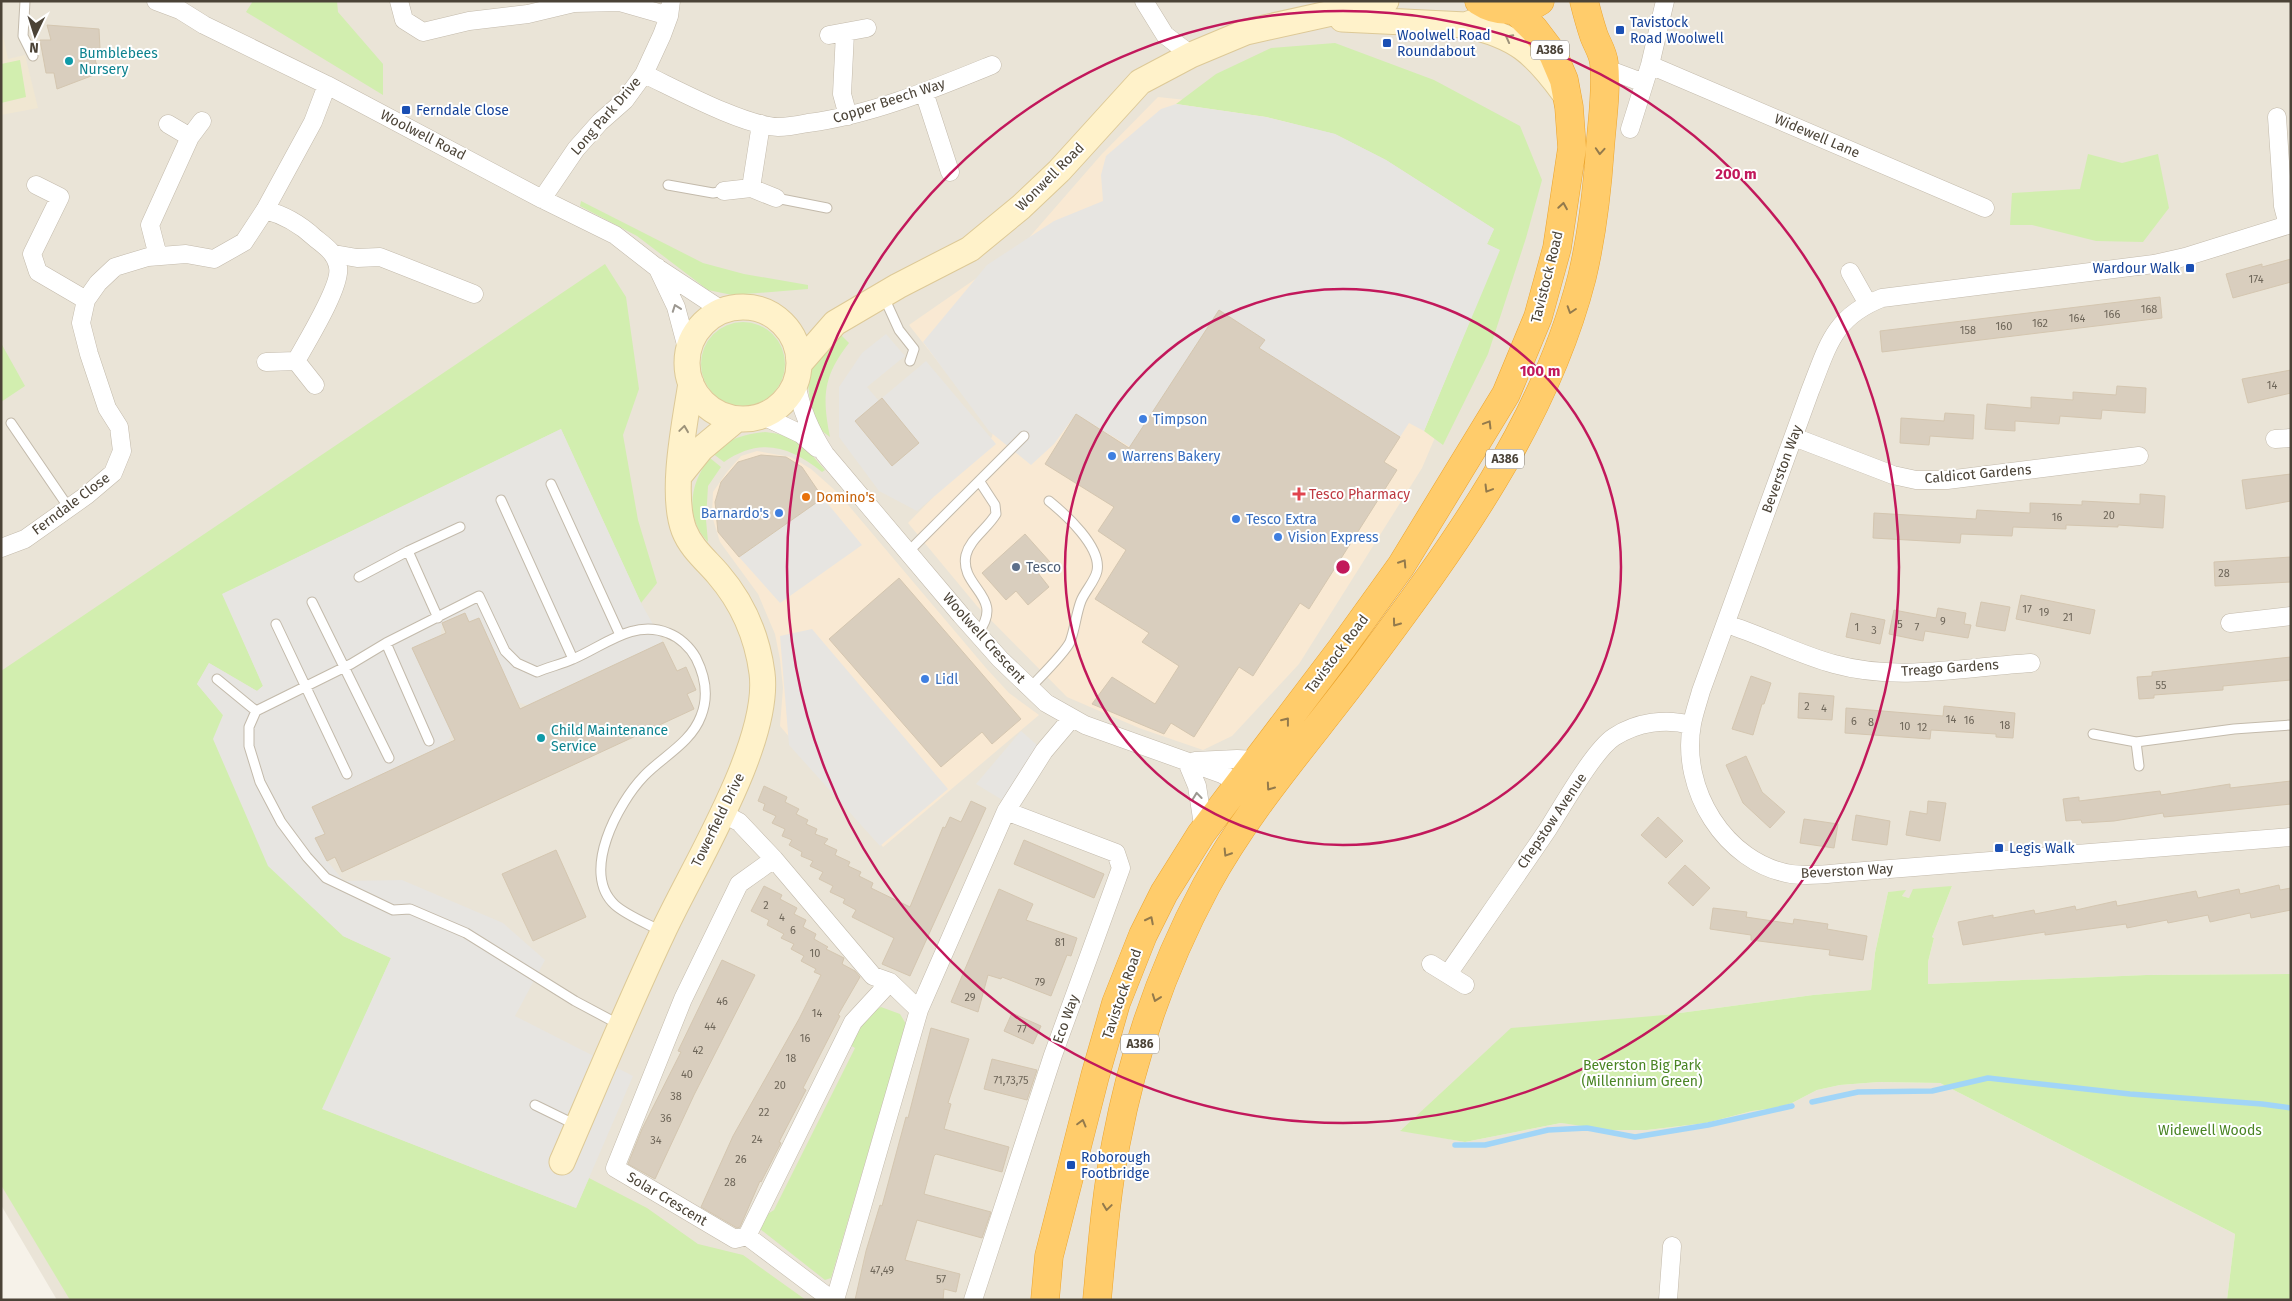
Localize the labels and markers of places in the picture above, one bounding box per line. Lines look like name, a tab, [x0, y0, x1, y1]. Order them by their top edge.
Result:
place label: Tavistock Road Woolwell	[1630, 14, 1724, 47]
marker: Tavistock Road Woolwell	[1614, 24, 1626, 36]
place label: Woolwell Road Roundabout	[1397, 27, 1491, 60]
marker: Woolwell Road Roundabout	[1381, 37, 1393, 49]
place label: Bumblebees Nursery	[79, 45, 158, 78]
marker: Bumblebees Nursery	[63, 55, 75, 67]
place label: Ferndale Close	[416, 102, 509, 119]
marker: Ferndale Close	[400, 104, 412, 116]
place label: Wardour Walk	[2093, 260, 2181, 277]
marker: Wardour Walk	[2184, 262, 2196, 274]
place label: Timpson	[1153, 411, 1207, 428]
marker: Timpson	[1137, 413, 1149, 425]
place label: Warrens Bakery	[1122, 448, 1220, 465]
marker: Warrens Bakery	[1106, 450, 1118, 462]
place label: Tesco Pharmacy	[1309, 486, 1410, 503]
marker: Tesco Pharmacy	[1293, 488, 1305, 500]
place label: Domino's	[816, 489, 875, 506]
marker: Domino's	[800, 491, 812, 503]
place label: Barnardo's	[701, 505, 769, 522]
marker: Barnardo's	[773, 507, 785, 519]
place label: Tesco Extra	[1246, 511, 1317, 528]
marker: Tesco Extra	[1230, 513, 1242, 525]
place label: Vision Express	[1288, 529, 1379, 546]
marker: Vision Express	[1272, 531, 1284, 543]
centre of rings	[1334, 558, 1352, 576]
place label: Tesco	[1026, 559, 1061, 576]
marker: Tesco	[1010, 561, 1022, 573]
place label: Lidl	[935, 671, 958, 688]
marker: Lidl	[919, 673, 931, 685]
place label: Child Maintenance Service	[551, 722, 668, 755]
marker: Child Maintenance Service	[535, 732, 547, 744]
place label: Legis Walk	[2009, 840, 2075, 857]
marker: Legis Walk	[1993, 842, 2005, 854]
place label: Roborough Footbridge	[1081, 1149, 1151, 1182]
marker: Roborough Footbridge	[1065, 1159, 1077, 1171]

